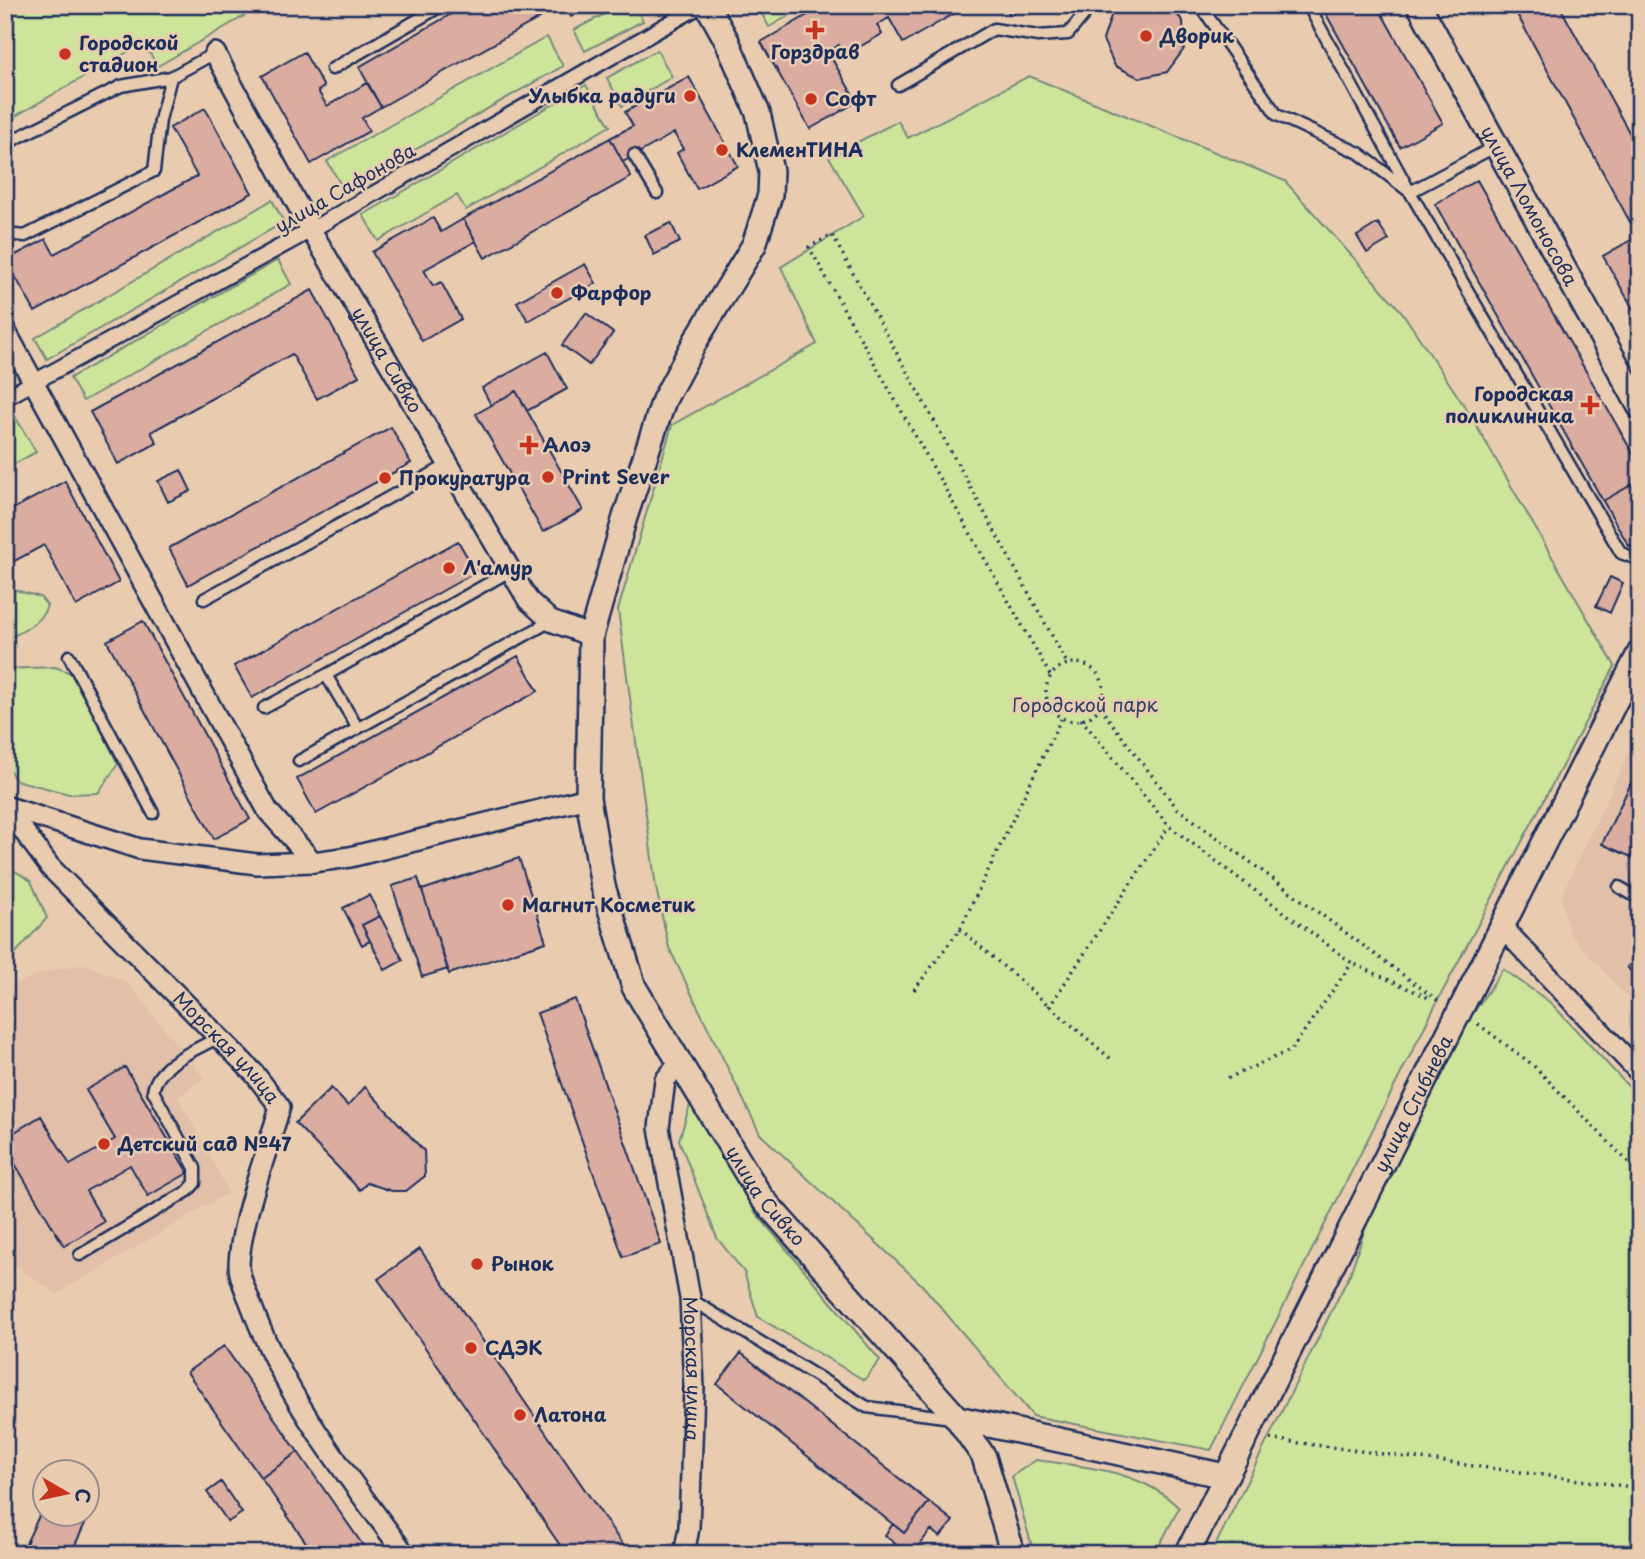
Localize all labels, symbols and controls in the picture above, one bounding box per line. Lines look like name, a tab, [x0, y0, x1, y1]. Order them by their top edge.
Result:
place label: Дворик	[1159, 21, 1235, 49]
marker: Горздрав	[807, 22, 823, 38]
place label: Городской стадион	[79, 28, 179, 78]
marker: Дворик	[1138, 28, 1154, 44]
place label: Горздрав	[771, 37, 859, 65]
marker: Городской стадион	[57, 46, 73, 62]
place label: Улыбка радуги	[527, 81, 676, 109]
place label: Софт	[825, 84, 877, 112]
marker: Улыбка радуги	[682, 88, 698, 104]
marker: Софт	[803, 91, 819, 107]
street label: улица Ломоносова	[1475, 120, 1586, 291]
street label: улица Сафонова	[269, 135, 420, 239]
place label: КлеменТИНА	[736, 135, 863, 163]
marker: КлеменТИНА	[714, 142, 730, 158]
place label: Фарфор	[571, 278, 652, 306]
marker: Фарфор	[549, 285, 565, 301]
street label: улица Сивко	[346, 301, 430, 418]
place label: Городская поликлиника	[1445, 379, 1574, 429]
marker: Городская поликлиника	[1580, 395, 1600, 415]
place label: Алоэ	[543, 430, 591, 458]
marker: Алоэ	[521, 437, 537, 453]
place label: Print Sever	[562, 462, 670, 490]
place label: Прокуратура	[399, 463, 530, 491]
marker: Print Sever	[540, 469, 556, 485]
marker: Прокуратура	[377, 470, 393, 486]
place label: Л'амур	[463, 553, 533, 581]
marker: Л'амур	[441, 560, 457, 576]
park label: Городской парк	[1012, 690, 1159, 718]
place label: Магнит Косметик	[522, 890, 696, 918]
marker: Магнит Косметик	[500, 897, 516, 913]
street label: Морская улица	[167, 984, 287, 1109]
street label: улица Сгибнева	[1366, 1029, 1459, 1177]
place label: Детский сад №47	[117, 1129, 291, 1157]
marker: Детский сад №47	[96, 1136, 112, 1152]
street label: улица Сивко	[720, 1140, 813, 1251]
place label: Рынок	[491, 1249, 555, 1277]
marker: Рынок	[469, 1256, 485, 1272]
street label: Морская улица	[677, 1296, 709, 1442]
place label: СДЭК	[485, 1333, 542, 1361]
marker: СДЭК	[463, 1340, 479, 1356]
place label: Латона	[534, 1400, 607, 1428]
marker: Латона	[512, 1407, 528, 1423]
north arrow	[32, 1458, 102, 1528]
text: С	[69, 1487, 99, 1505]

